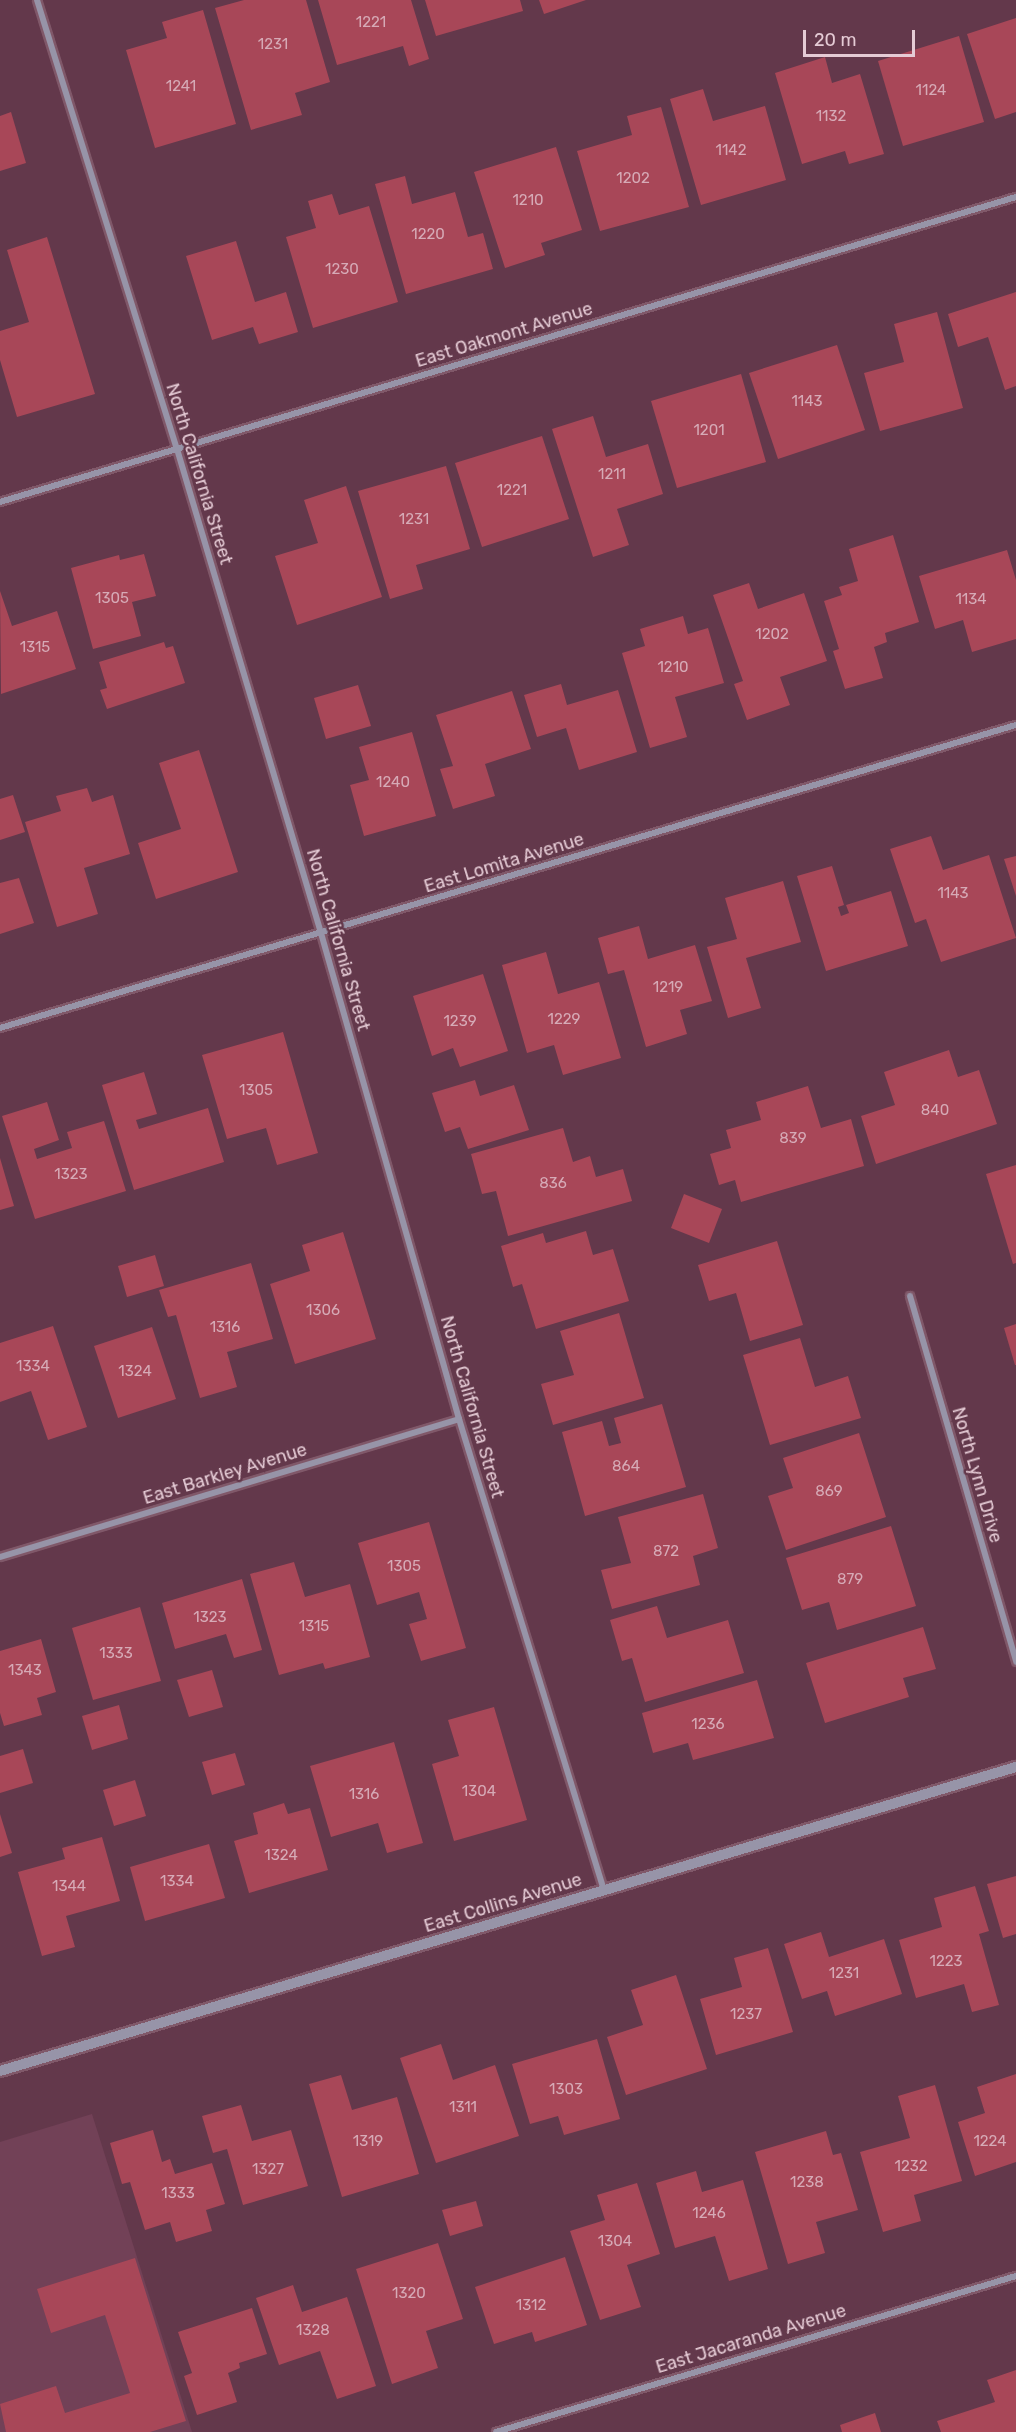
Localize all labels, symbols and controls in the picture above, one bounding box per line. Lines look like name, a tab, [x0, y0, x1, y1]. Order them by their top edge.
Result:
house number: 1221	[356, 14, 386, 32]
scale bar	[806, 18, 918, 56]
text: 20 m	[814, 29, 856, 51]
house number: 1231	[258, 36, 288, 54]
house number: 1241	[166, 78, 196, 96]
house number: 1124	[916, 82, 946, 100]
house number: 1132	[816, 108, 846, 126]
house number: 1142	[716, 142, 746, 160]
house number: 1202	[616, 170, 650, 188]
house number: 1210	[512, 192, 544, 210]
house number: 1220	[411, 226, 445, 244]
house number: 1230	[325, 261, 359, 279]
street label: East Oakmont Avenue	[413, 298, 595, 372]
street label: North California Street	[161, 381, 237, 567]
house number: 1143	[791, 393, 823, 411]
house number: 1201	[693, 422, 725, 440]
house number: 1211	[598, 466, 626, 484]
house number: 1221	[497, 482, 527, 500]
house number: 1231	[399, 511, 429, 529]
house number: 1305	[95, 590, 129, 608]
house number: 1134	[955, 591, 987, 609]
house number: 1202	[755, 626, 789, 644]
house number: 1315	[20, 639, 50, 657]
house number: 1210	[657, 659, 689, 677]
house number: 1240	[376, 774, 410, 792]
street label: East Lomita Avenue	[421, 828, 587, 898]
street label: North California Street	[302, 847, 374, 1033]
house number: 1143	[937, 885, 969, 903]
house number: 1219	[653, 979, 683, 997]
house number: 1229	[548, 1011, 580, 1029]
house number: 1239	[443, 1013, 477, 1031]
house number: 1305	[239, 1082, 273, 1100]
house number: 840	[921, 1102, 949, 1120]
house number: 839	[779, 1130, 807, 1148]
house number: 1323	[54, 1166, 88, 1184]
house number: 836	[539, 1175, 567, 1193]
house number: 1306	[306, 1302, 340, 1320]
street label: North California Street	[436, 1314, 508, 1500]
house number: 1316	[210, 1319, 240, 1337]
house number: 1334	[16, 1358, 50, 1376]
house number: 1324	[118, 1363, 152, 1381]
street label: North Lynn Drive	[947, 1405, 1007, 1545]
street label: East Barkley Avenue	[140, 1439, 310, 1509]
house number: 864	[612, 1458, 640, 1476]
house number: 869	[815, 1483, 843, 1501]
house number: 872	[653, 1543, 679, 1561]
house number: 1305	[387, 1558, 421, 1576]
house number: 879	[837, 1571, 863, 1589]
house number: 1323	[193, 1609, 227, 1627]
house number: 1315	[299, 1618, 329, 1636]
house number: 1333	[99, 1645, 133, 1663]
house number: 1343	[8, 1662, 42, 1680]
house number: 1236	[691, 1716, 725, 1734]
house number: 1304	[462, 1783, 496, 1801]
house number: 1316	[349, 1786, 379, 1804]
house number: 1324	[264, 1847, 298, 1865]
street label: East Collins Avenue	[421, 1869, 585, 1937]
house number: 1334	[160, 1873, 194, 1891]
house number: 1344	[52, 1878, 86, 1896]
house number: 1223	[929, 1953, 963, 1971]
house number: 1231	[829, 1965, 859, 1983]
house number: 1237	[730, 2006, 762, 2024]
house number: 1303	[549, 2081, 583, 2099]
house number: 1311	[449, 2099, 477, 2117]
house number: 1319	[353, 2133, 383, 2151]
house number: 1224	[973, 2133, 1007, 2151]
house number: 1232	[894, 2158, 928, 2176]
house number: 1327	[252, 2161, 284, 2179]
house number: 1238	[790, 2174, 824, 2192]
house number: 1333	[161, 2185, 195, 2203]
house number: 1246	[692, 2205, 726, 2223]
house number: 1304	[598, 2233, 632, 2251]
house number: 1320	[392, 2285, 426, 2303]
house number: 1312	[516, 2297, 546, 2315]
street label: East Jacaranda Avenue	[653, 2300, 849, 2378]
house number: 1328	[296, 2322, 330, 2340]

